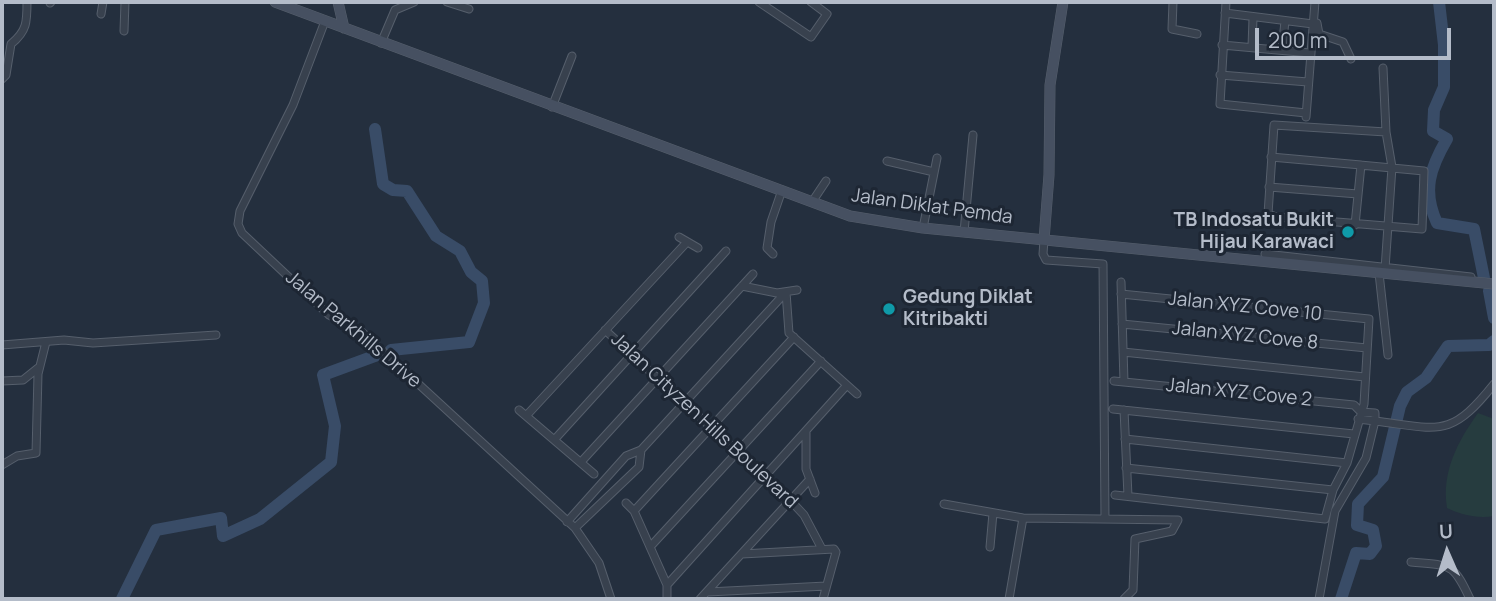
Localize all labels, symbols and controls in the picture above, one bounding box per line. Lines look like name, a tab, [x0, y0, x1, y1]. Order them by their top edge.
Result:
scale bar	[1258, 14, 1454, 58]
text: 200 m	[1268, 26, 1328, 54]
street label: Jalan Diklat Pemda	[850, 184, 1014, 230]
place label: TB Indosatu Bukit Hijau Karawaci	[1174, 210, 1334, 254]
marker: TB Indosatu Bukit Hijau Karawaci	[1340, 224, 1356, 240]
street label: Jalan Parkhills Drive	[281, 267, 425, 393]
place label: Gedung Diklat Kitribakti	[903, 287, 1033, 331]
street label: Jalan XYZ Cove 10	[1167, 288, 1323, 326]
marker: Gedung Diklat Kitribakti	[881, 301, 897, 317]
street label: Jalan XYZ Cove 8	[1171, 317, 1319, 355]
street label: Jalan Cityzen Hills Boulevard	[606, 328, 802, 514]
street label: Jalan XYZ Cove 2	[1165, 374, 1313, 412]
north arrow	[1412, 517, 1482, 587]
text: U	[1438, 518, 1453, 544]

